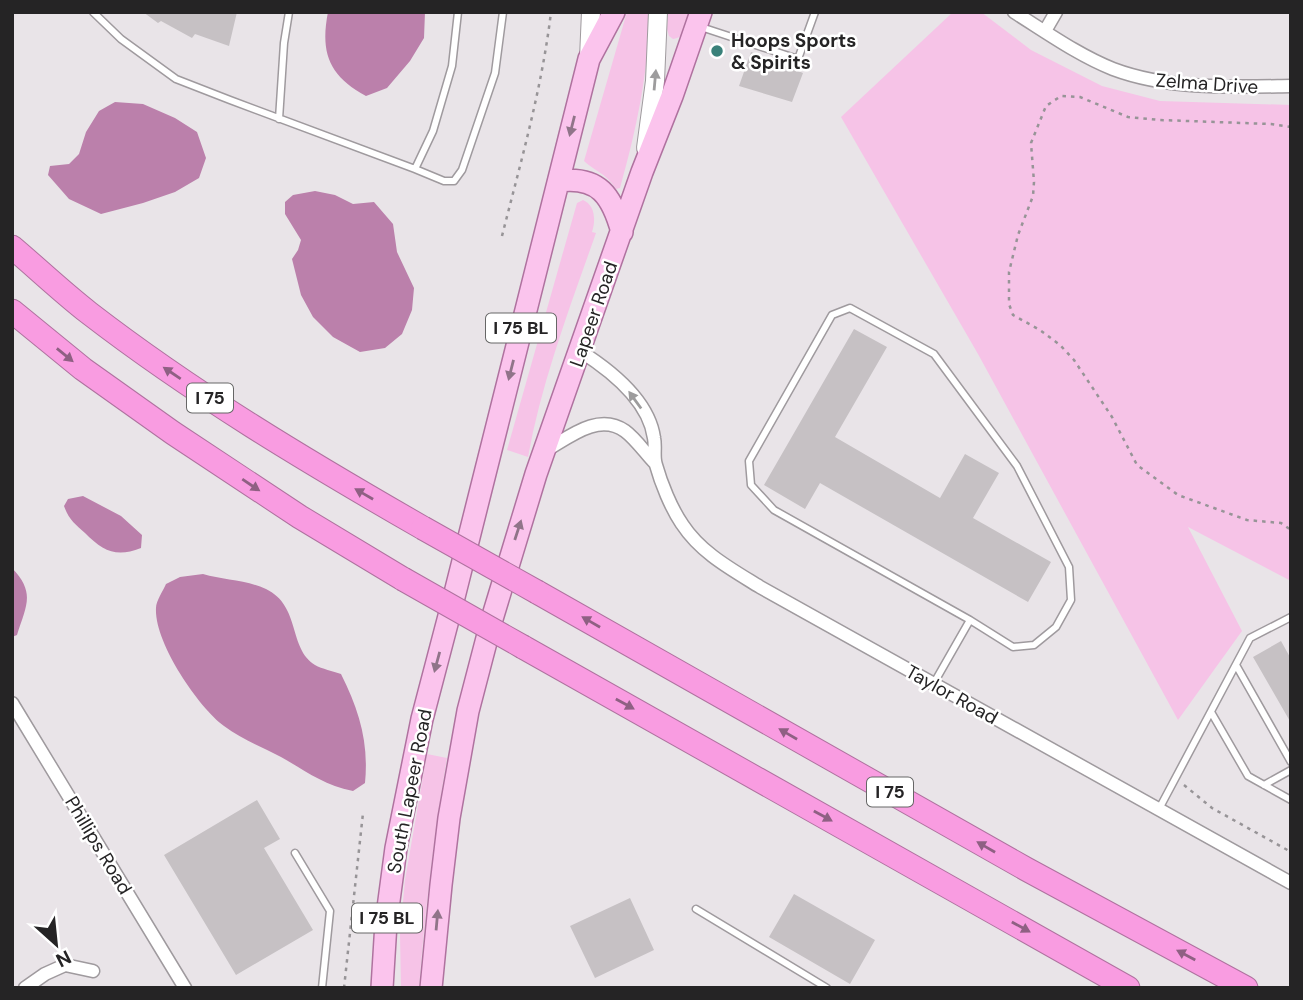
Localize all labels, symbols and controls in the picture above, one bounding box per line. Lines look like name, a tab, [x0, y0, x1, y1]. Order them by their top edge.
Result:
place label: Hoops Sports & Spirits	[731, 28, 856, 75]
marker: Hoops Sports & Spirits	[709, 43, 725, 59]
street label: Zelma Drive	[1155, 67, 1259, 100]
one-way arrow	[650, 69, 661, 91]
one-way arrow	[566, 115, 577, 137]
street label: Lapeer Road	[564, 258, 623, 370]
road number: I 75 BL	[486, 314, 556, 342]
one-way arrow	[56, 347, 74, 362]
one-way arrow	[505, 359, 516, 381]
one-way arrow	[162, 366, 182, 379]
road number: I 75	[187, 384, 233, 412]
one-way arrow	[629, 391, 643, 409]
one-way arrow	[242, 478, 261, 491]
one-way arrow	[354, 488, 374, 500]
one-way arrow	[513, 519, 524, 540]
one-way arrow	[581, 616, 600, 628]
one-way arrow	[431, 652, 442, 674]
street label: Taylor Road	[901, 659, 1002, 730]
one-way arrow	[615, 698, 634, 710]
street label: South Lapeer Road	[381, 707, 438, 875]
one-way arrow	[779, 728, 798, 740]
road number: I 75	[867, 778, 913, 806]
street label: Phillips Road	[59, 792, 138, 899]
one-way arrow	[813, 810, 833, 822]
one-way arrow	[977, 840, 996, 853]
road number: I 75 BL	[352, 903, 422, 932]
north arrow	[21, 909, 91, 979]
one-way arrow	[432, 909, 443, 931]
one-way arrow	[1011, 921, 1031, 933]
text: N	[52, 944, 75, 973]
one-way arrow	[1176, 950, 1196, 961]

